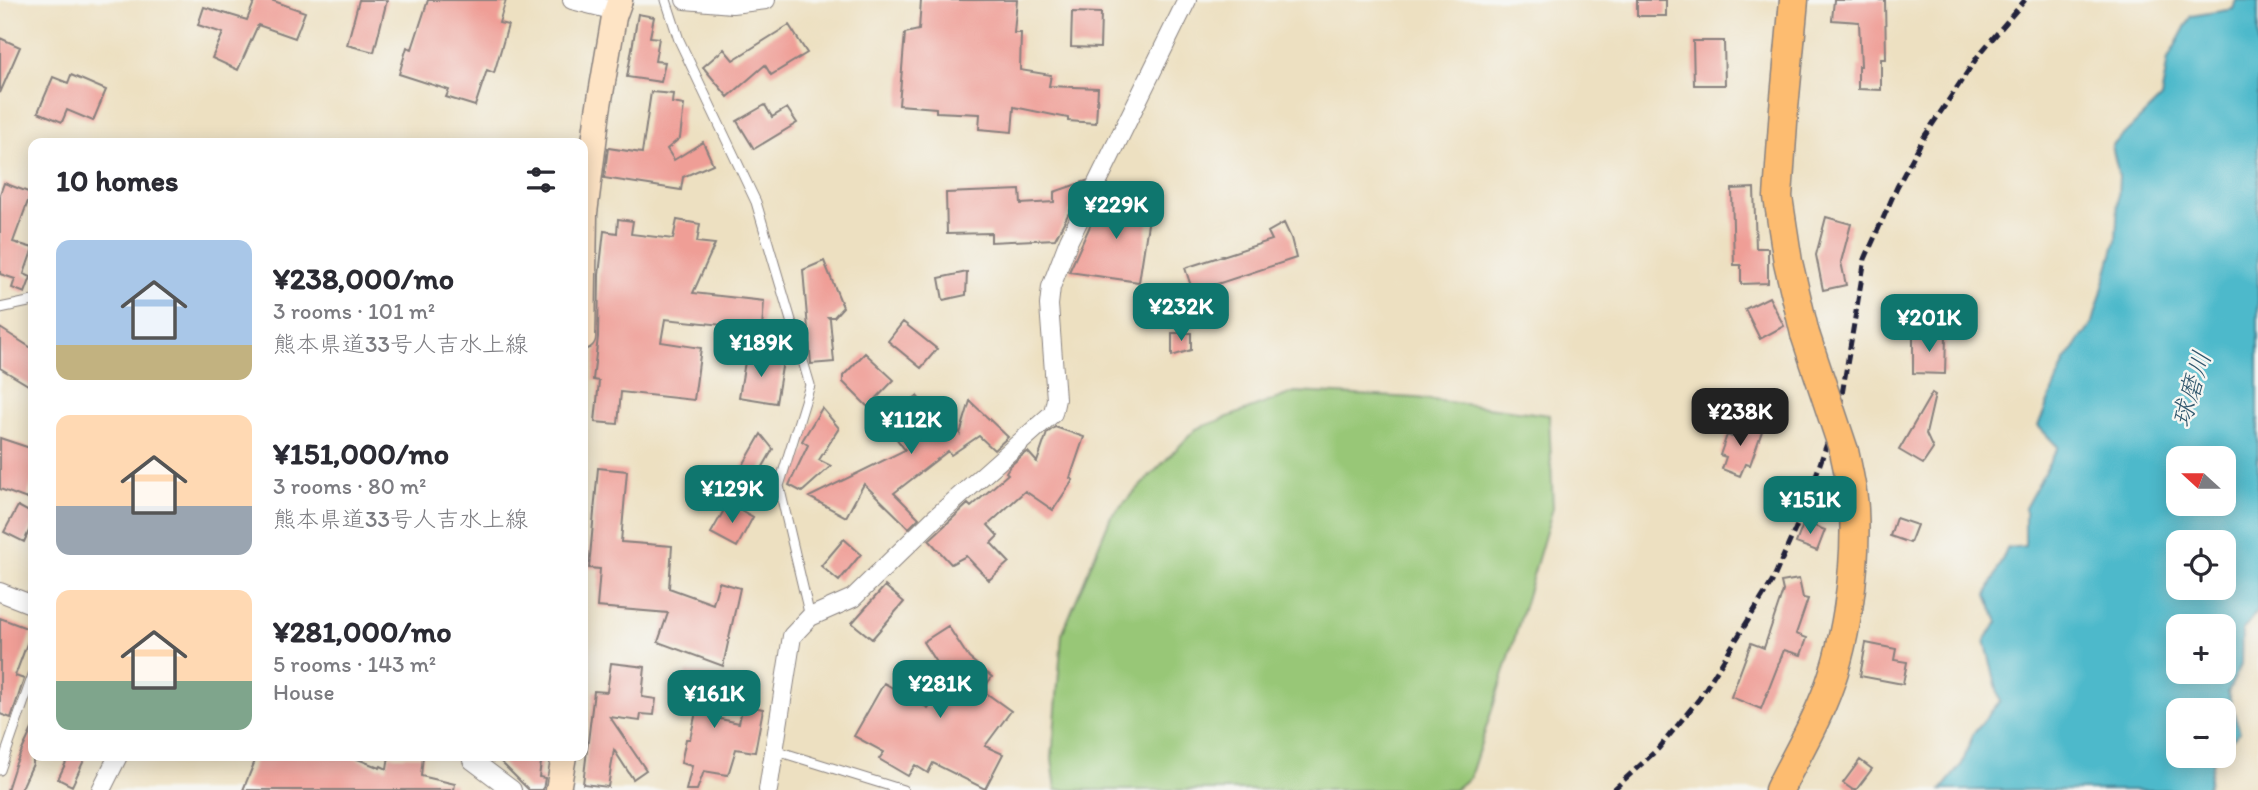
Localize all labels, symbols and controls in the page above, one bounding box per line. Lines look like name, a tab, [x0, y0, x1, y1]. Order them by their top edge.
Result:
icon: filters	[522, 161, 560, 199]
text: 10 homes	[56, 162, 179, 199]
pin: ¥229K	[1067, 182, 1165, 241]
text: ¥229K	[1084, 190, 1148, 218]
text: ¥238,000/mo	[273, 260, 454, 297]
icon: home	[112, 268, 196, 352]
pin: ¥232K	[1132, 284, 1230, 343]
text: ¥232K	[1149, 292, 1213, 320]
pin: ¥201K	[1880, 294, 1978, 354]
text: 3 rooms · 101 m²	[273, 297, 435, 325]
text: ¥201K	[1897, 303, 1961, 331]
pin: ¥189K	[712, 320, 810, 379]
text: ¥189K	[730, 328, 792, 356]
text: 熊本県道33号人吉水上線	[273, 330, 528, 358]
water label: 球磨川	[2164, 347, 2218, 431]
pin: ¥238K	[1691, 388, 1789, 448]
pin: ¥112K	[862, 396, 960, 456]
text: ¥238K	[1708, 397, 1772, 425]
text: ¥112K	[880, 405, 942, 433]
text: ¥151,000/mo	[273, 435, 449, 472]
icon: home	[112, 443, 196, 527]
north arrow	[2166, 446, 2236, 516]
map controls	[2166, 446, 2236, 768]
pin: ¥129K	[683, 466, 781, 525]
text: 3 rooms · 80 m²	[273, 472, 427, 500]
text: ¥129K	[701, 474, 763, 502]
pin: ¥151K	[1761, 476, 1859, 536]
text: ¥151K	[1780, 485, 1841, 513]
text: 熊本県道33号人吉水上線	[273, 505, 528, 533]
button: locate	[2166, 530, 2236, 600]
text: ¥281,000/mo	[273, 613, 452, 650]
button: +	[2166, 614, 2236, 684]
icon: home	[112, 618, 196, 702]
text: 5 rooms · 143 m²	[273, 650, 436, 678]
pin: ¥281K	[891, 660, 989, 720]
text: ¥281K	[909, 669, 971, 697]
pin: ¥161K	[665, 670, 763, 730]
text: House	[273, 678, 335, 706]
text: ¥161K	[683, 679, 745, 707]
button: −	[2166, 698, 2236, 768]

